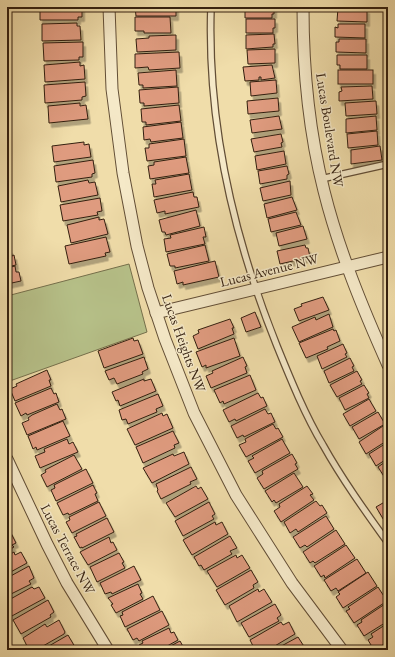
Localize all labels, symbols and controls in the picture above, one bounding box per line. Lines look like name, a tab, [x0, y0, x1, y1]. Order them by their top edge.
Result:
street label: Lucas Boulevard NW	[312, 72, 348, 189]
street label: Lucas Avenue NW	[218, 249, 321, 291]
street label: Lucas Heights NW	[158, 291, 210, 396]
street label: Lucas Terrace NW	[37, 501, 100, 598]

